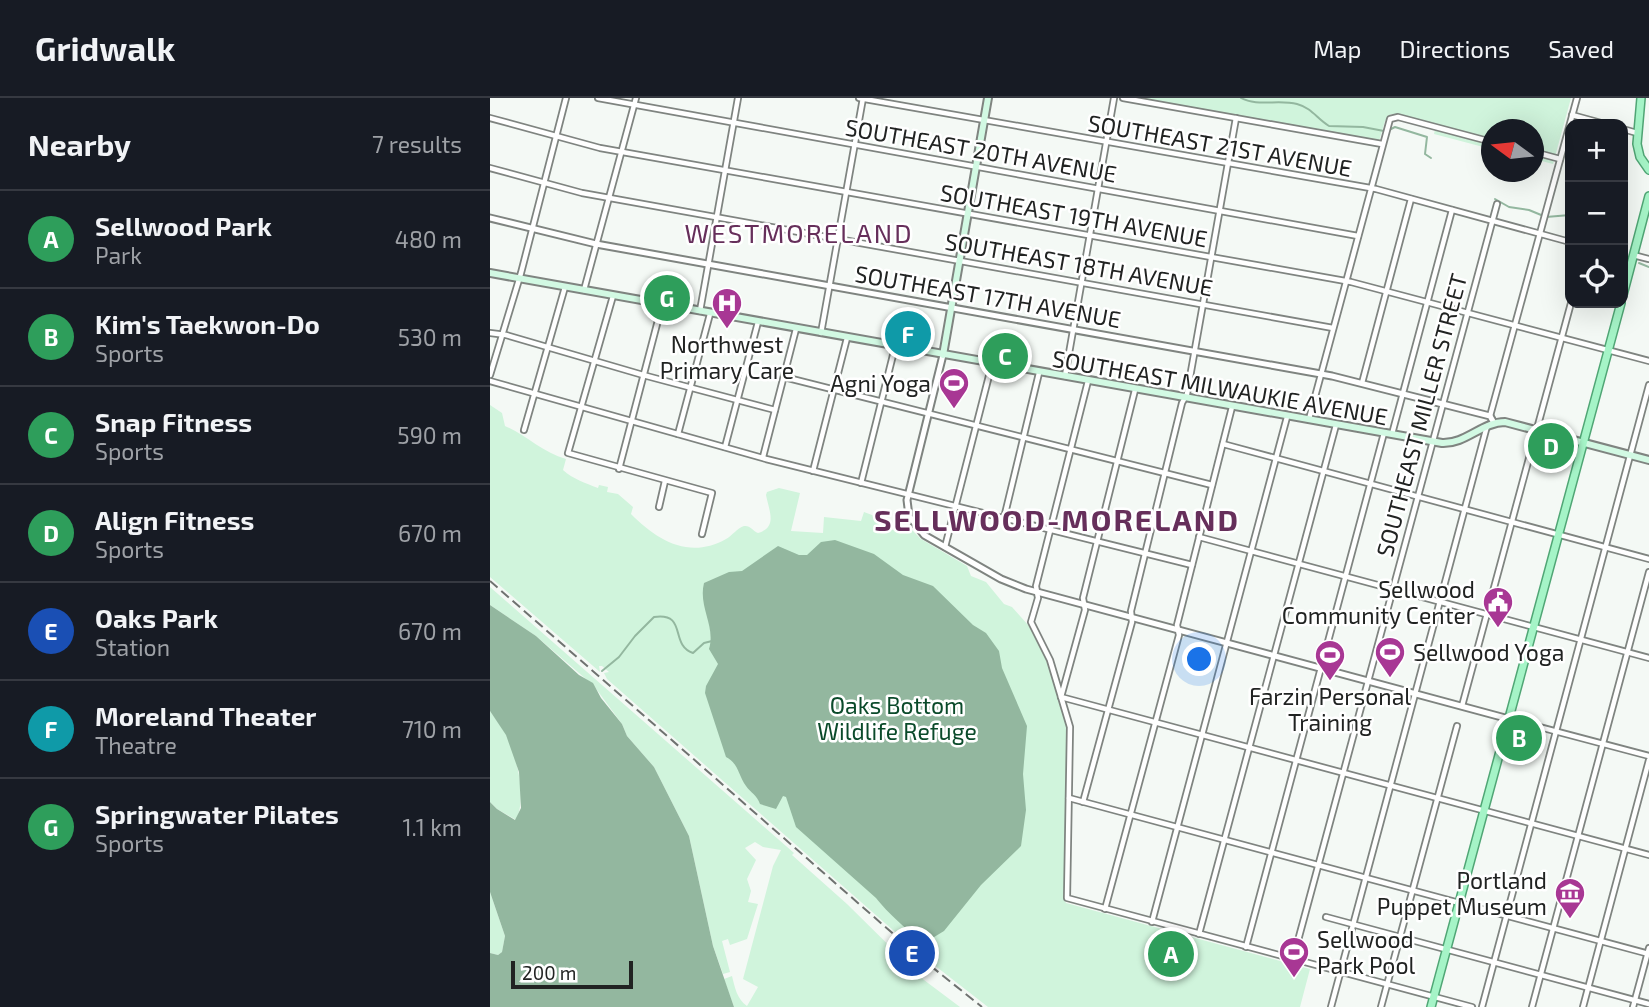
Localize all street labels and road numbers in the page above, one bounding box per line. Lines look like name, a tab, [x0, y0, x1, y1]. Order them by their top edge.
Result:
street label: SOUTHEAST 21ST AVENUE	[1086, 108, 1354, 182]
street label: SOUTHEAST 20TH AVENUE	[843, 112, 1119, 188]
street label: SOUTHEAST 19TH AVENUE	[938, 178, 1210, 252]
street label: SOUTHEAST 18TH AVENUE	[943, 227, 1215, 301]
street label: SOUTHEAST 17TH AVENUE	[853, 259, 1123, 333]
street label: SOUTHEAST MILLER STREET	[1370, 270, 1472, 560]
street label: SOUTHEAST MILWAUKIE AVENUE	[1050, 344, 1390, 430]

